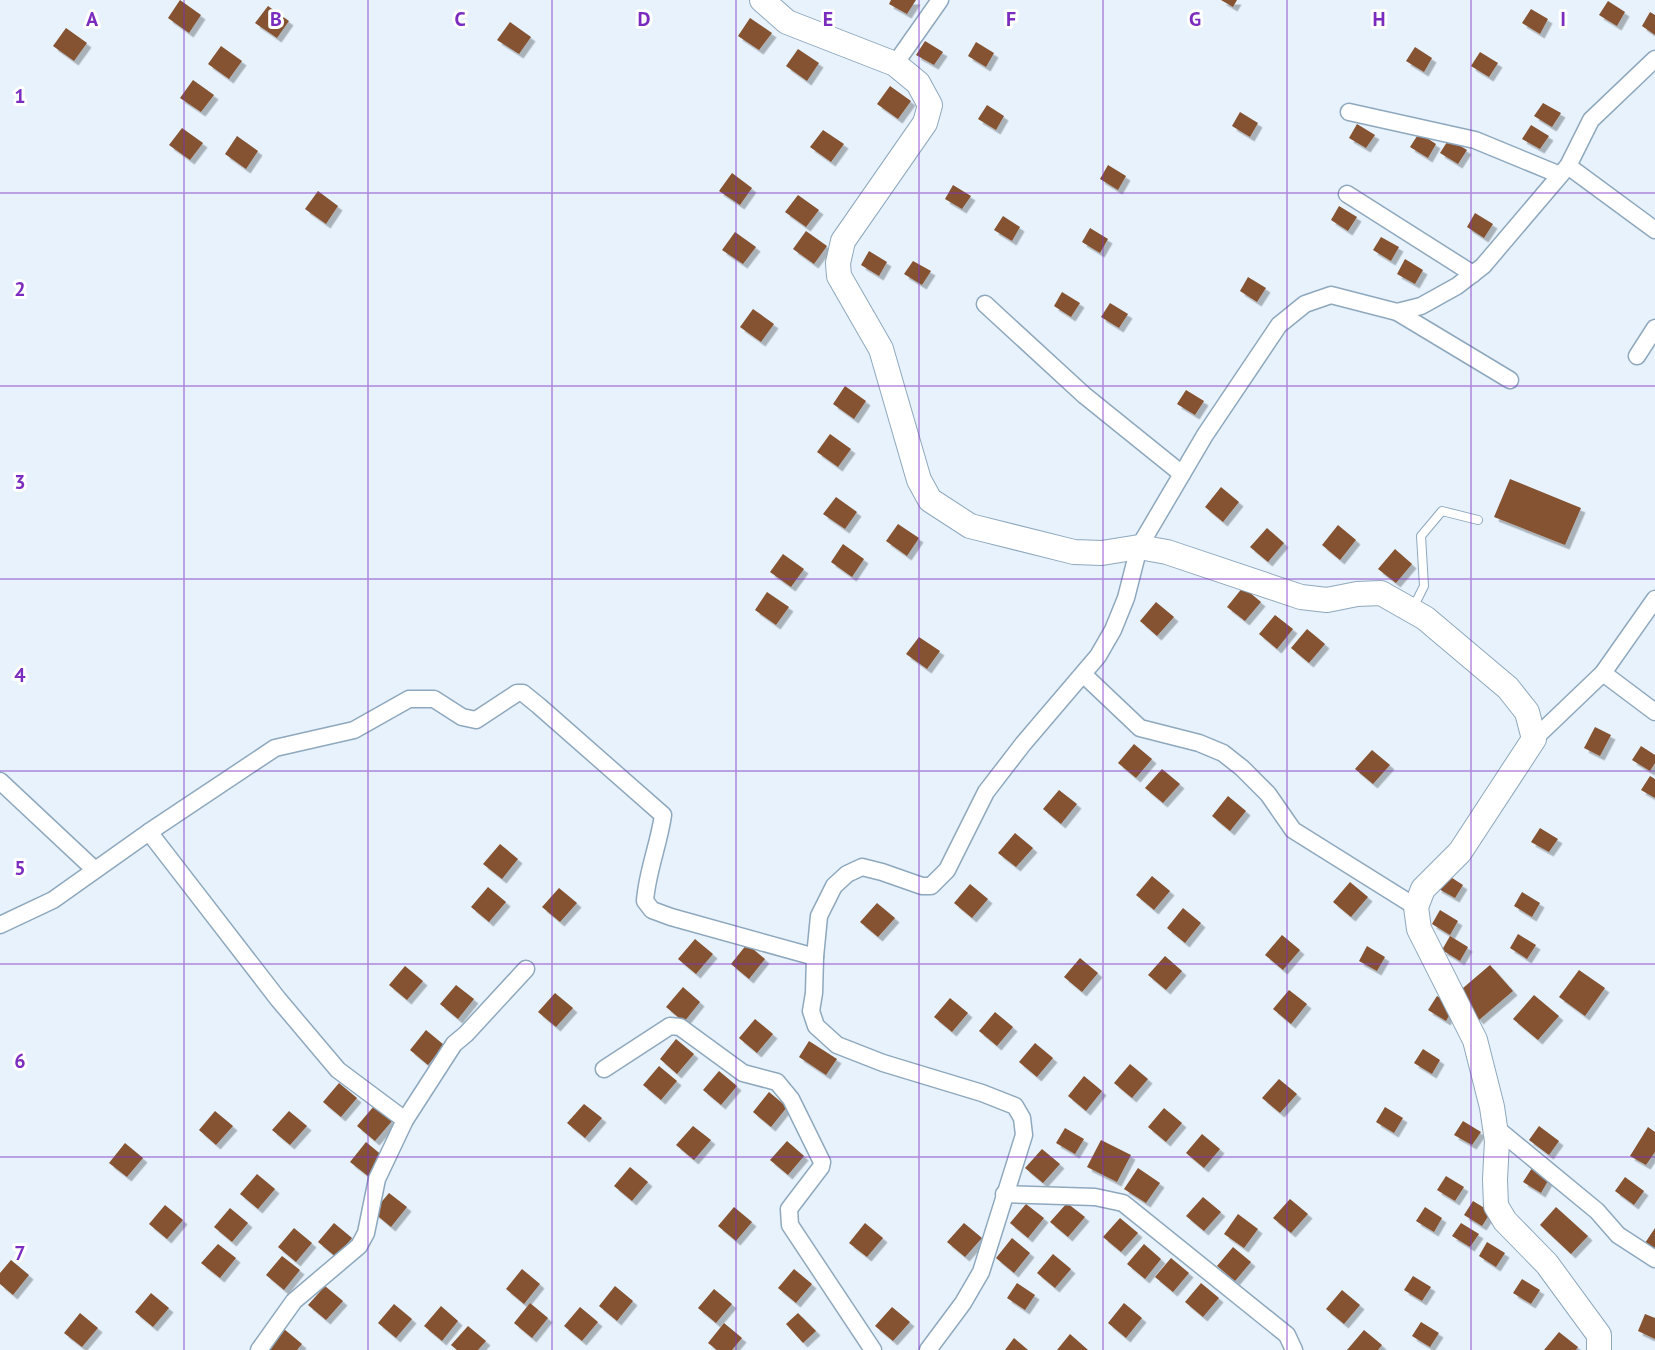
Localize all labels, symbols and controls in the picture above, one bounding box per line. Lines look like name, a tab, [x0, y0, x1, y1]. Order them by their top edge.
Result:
text: A	[86, 6, 99, 32]
text: B	[270, 6, 282, 32]
text: C	[454, 6, 466, 32]
text: D	[638, 6, 651, 32]
text: E	[823, 6, 833, 32]
text: F	[1006, 6, 1016, 32]
text: G	[1189, 6, 1201, 32]
text: H	[1372, 6, 1386, 32]
text: I	[1560, 6, 1566, 32]
text: 1	[14, 83, 26, 109]
text: 2	[14, 276, 26, 302]
text: 3	[14, 469, 26, 495]
text: 4	[14, 662, 26, 688]
text: 5	[14, 855, 26, 881]
text: 6	[14, 1048, 26, 1074]
text: 7	[14, 1240, 26, 1266]

